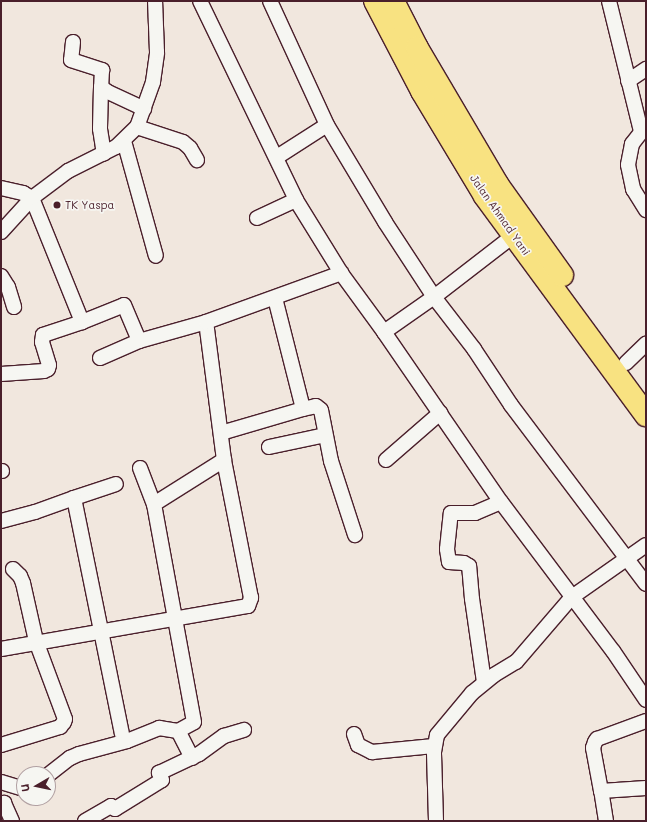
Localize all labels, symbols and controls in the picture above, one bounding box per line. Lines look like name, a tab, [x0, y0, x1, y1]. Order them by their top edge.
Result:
street label: Jalan Ahmad Yani	[467, 172, 533, 258]
place label: TK Yaspa	[65, 198, 114, 212]
marker: TK Yaspa	[52, 200, 62, 210]
north arrow	[16, 766, 56, 806]
text: U	[17, 783, 33, 793]

